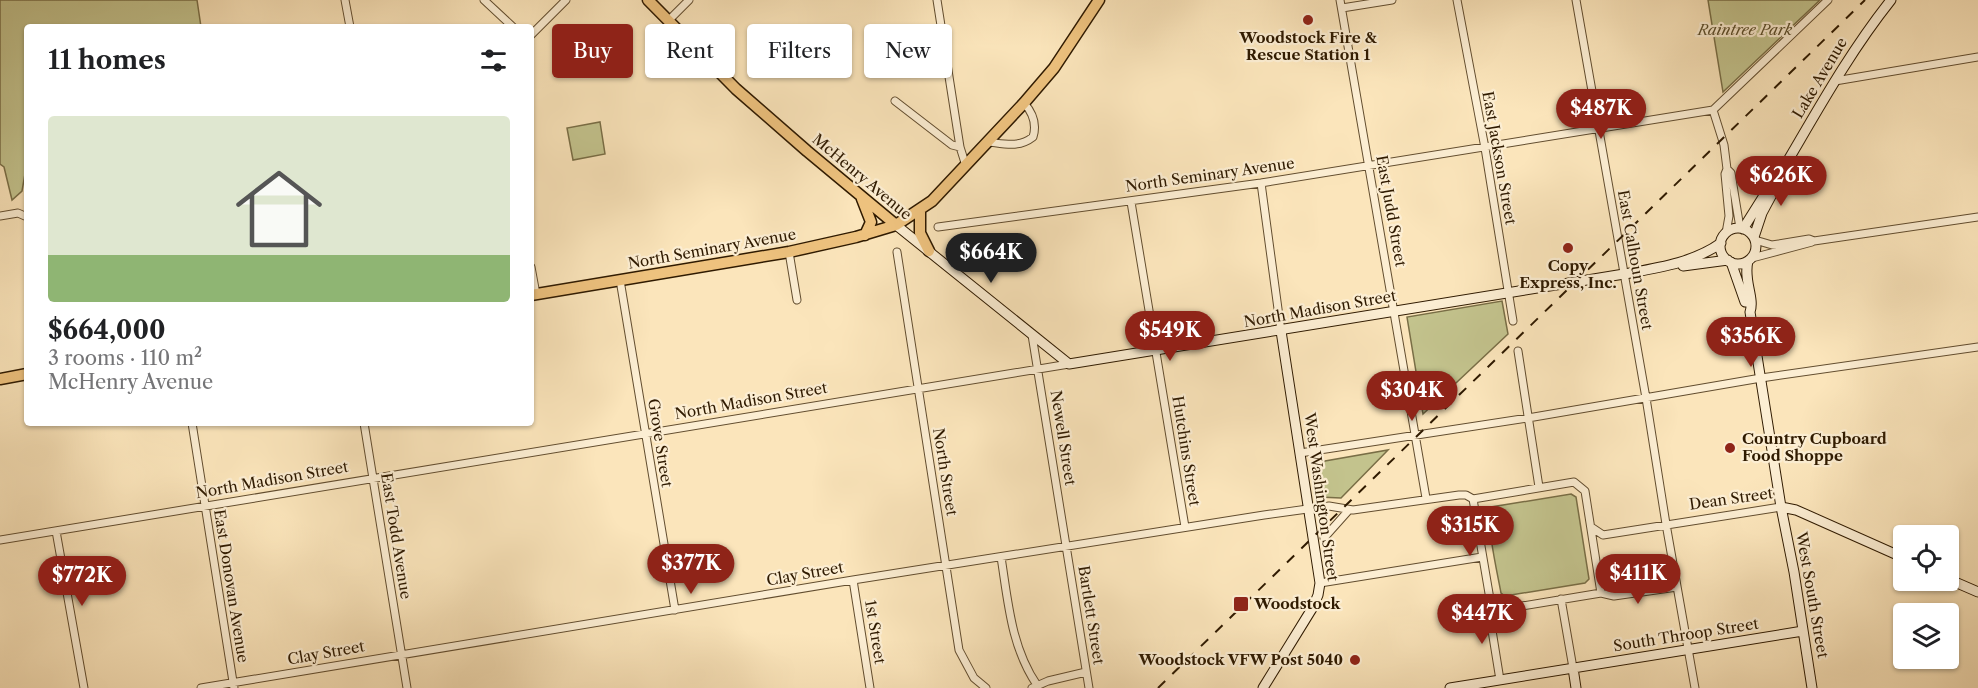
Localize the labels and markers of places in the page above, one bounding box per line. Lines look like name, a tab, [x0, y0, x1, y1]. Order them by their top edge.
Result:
marker: Woodstock Fire & Rescue Station 1	[1301, 13, 1315, 27]
place label: Woodstock Fire & Rescue Station 1	[1238, 28, 1377, 64]
pin: $487K	[1559, 89, 1643, 140]
pin: $626K	[1739, 156, 1823, 207]
pin: $664K	[949, 233, 1033, 284]
marker: Copy Express, Inc.	[1561, 241, 1575, 255]
place label: Copy Express, Inc.	[1519, 256, 1617, 292]
pin: $549K	[1128, 311, 1212, 362]
pin: $356K	[1709, 317, 1793, 368]
pin: $304K	[1370, 371, 1454, 422]
place label: Country Cupboard Food Shoppe	[1742, 429, 1887, 465]
marker: Country Cupboard Food Shoppe	[1723, 441, 1737, 455]
pin: $315K	[1428, 506, 1512, 557]
pin: $377K	[649, 544, 733, 595]
pin: $411K	[1596, 554, 1680, 605]
pin: $772K	[40, 556, 124, 607]
place label: Woodstock	[1253, 594, 1341, 613]
pin: $447K	[1440, 594, 1524, 645]
marker: Woodstock	[1232, 595, 1250, 613]
place label: Woodstock VFW Post 5040	[1137, 650, 1343, 669]
marker: Woodstock VFW Post 5040	[1348, 653, 1362, 667]

